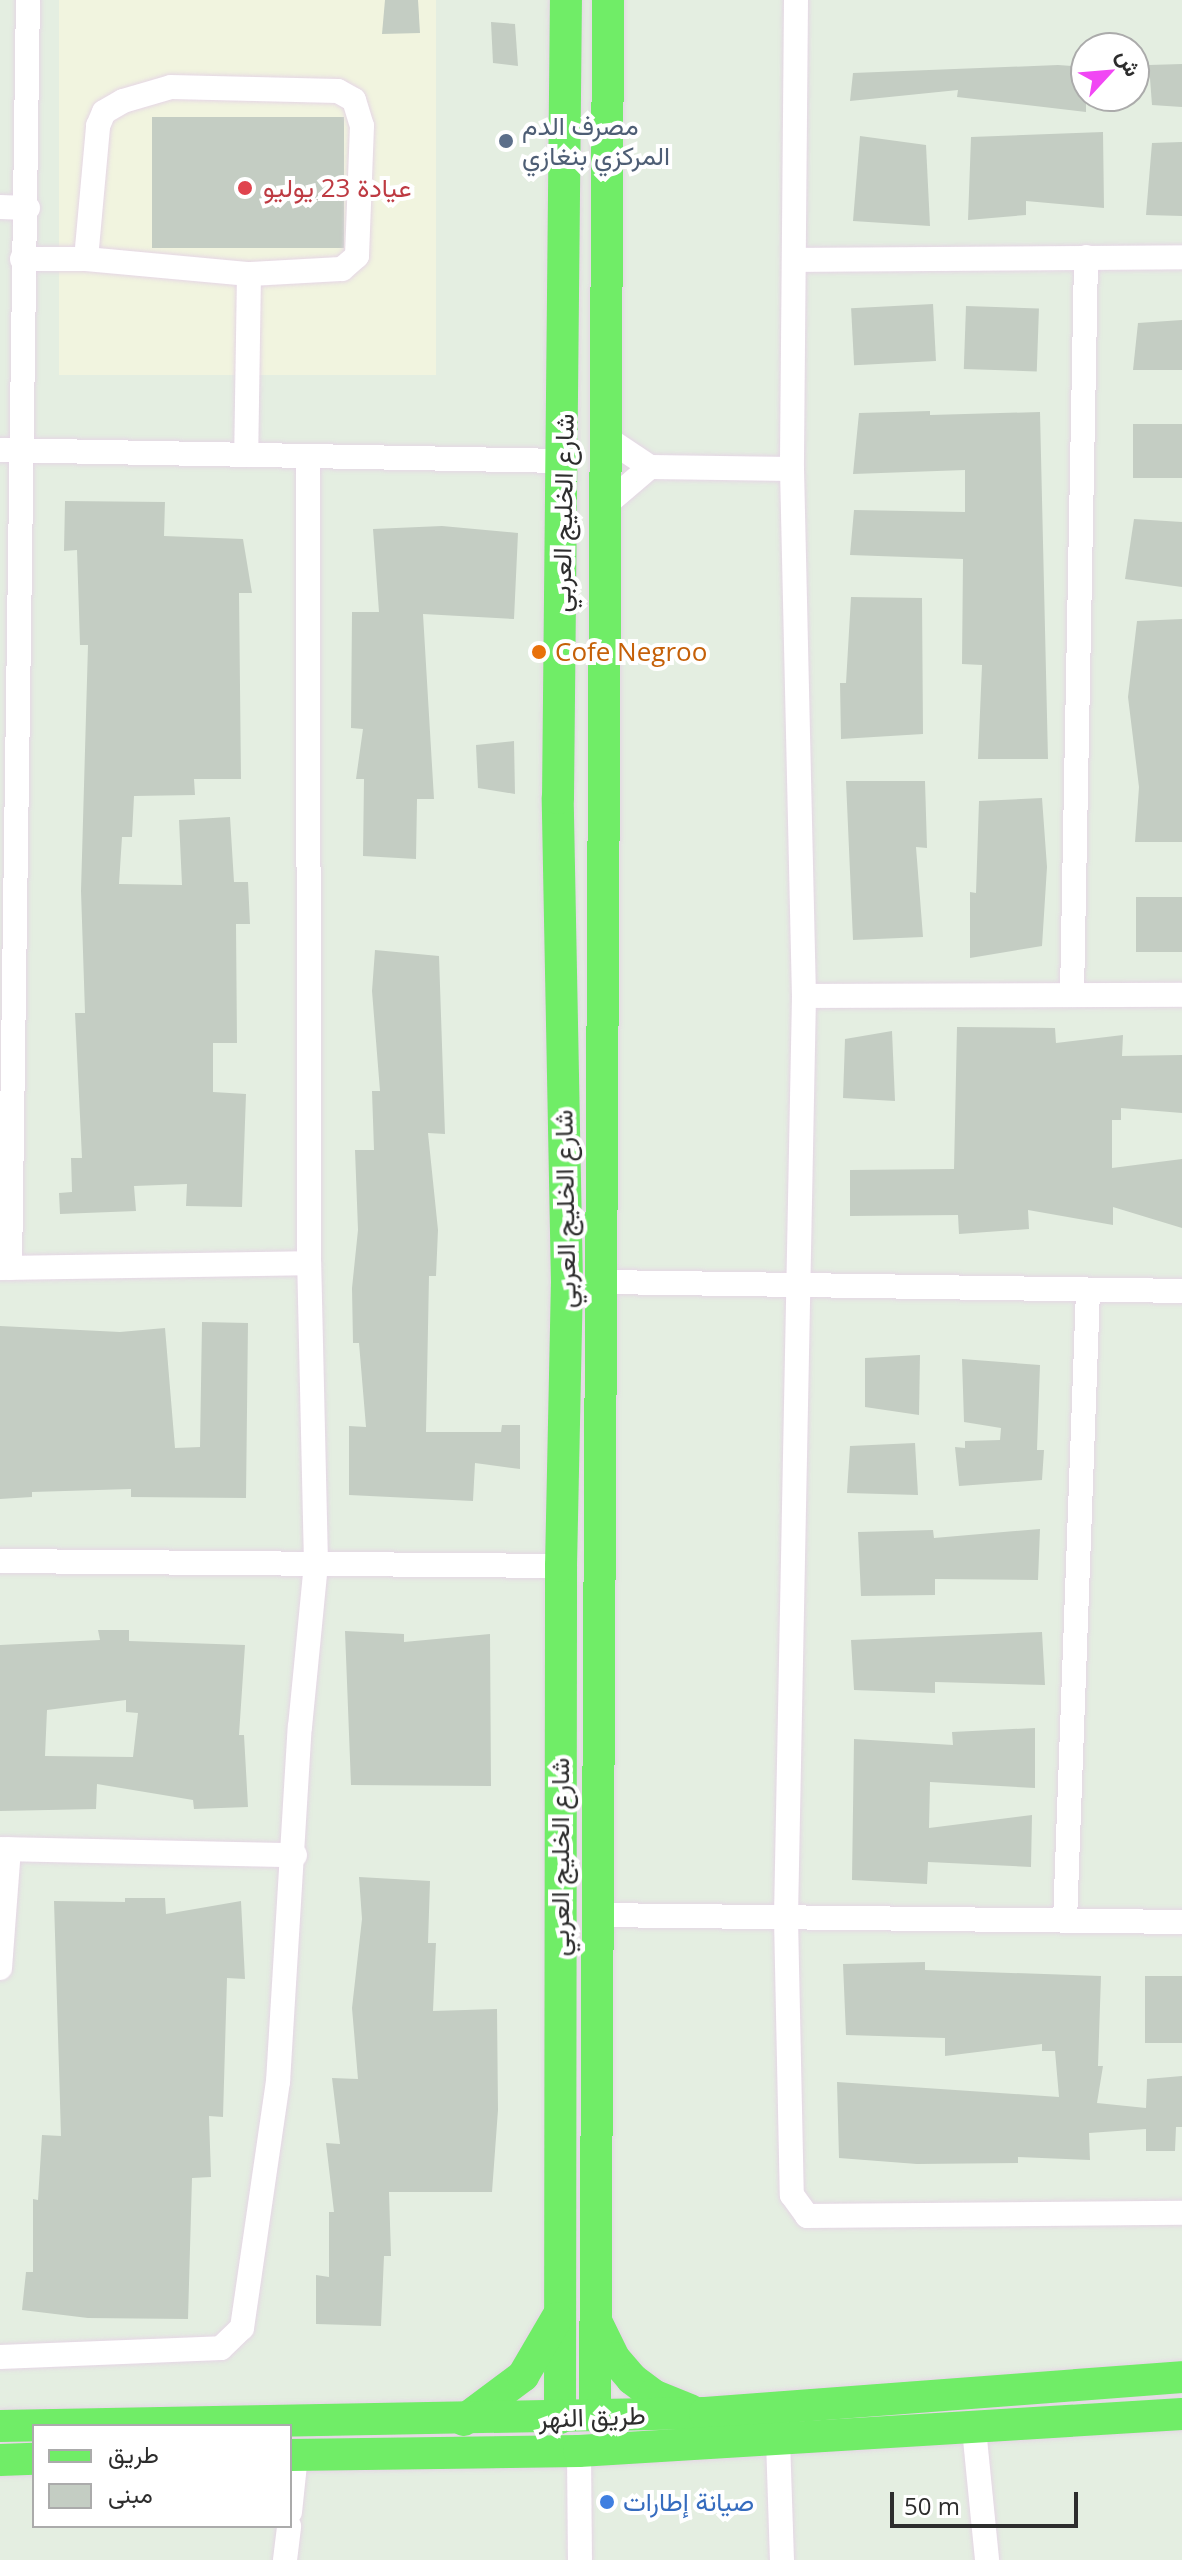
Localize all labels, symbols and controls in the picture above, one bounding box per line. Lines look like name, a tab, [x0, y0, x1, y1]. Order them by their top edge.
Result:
north arrow	[1070, 32, 1150, 112]
text: ش	[1110, 44, 1149, 81]
place label: مصرف الدم المركزي بنغازي	[522, 110, 670, 172]
marker: مصرف الدم المركزي بنغازي	[497, 132, 515, 150]
place label: عيادة 23 يوليو	[263, 172, 412, 204]
marker: عيادة 23 يوليو	[234, 177, 256, 199]
street label: شارع الخليج العربي	[546, 413, 580, 613]
place label: Cofe Negroo	[555, 636, 707, 668]
marker: Cofe Negroo	[530, 643, 548, 661]
street label: شارع الخليج العربي	[548, 1109, 582, 1309]
street label: شارع الخليج العربي	[544, 1758, 576, 1956]
street label: طريق النهر	[538, 2400, 646, 2434]
legend	[32, 2424, 292, 2528]
text: طريق	[108, 2437, 159, 2470]
scale bar	[894, 2476, 1082, 2526]
text: مبنى	[108, 2477, 153, 2510]
place label: صيانة إطارات	[623, 2486, 754, 2518]
text: 50 m	[904, 2489, 960, 2522]
marker: صيانة إطارات	[598, 2493, 616, 2511]

